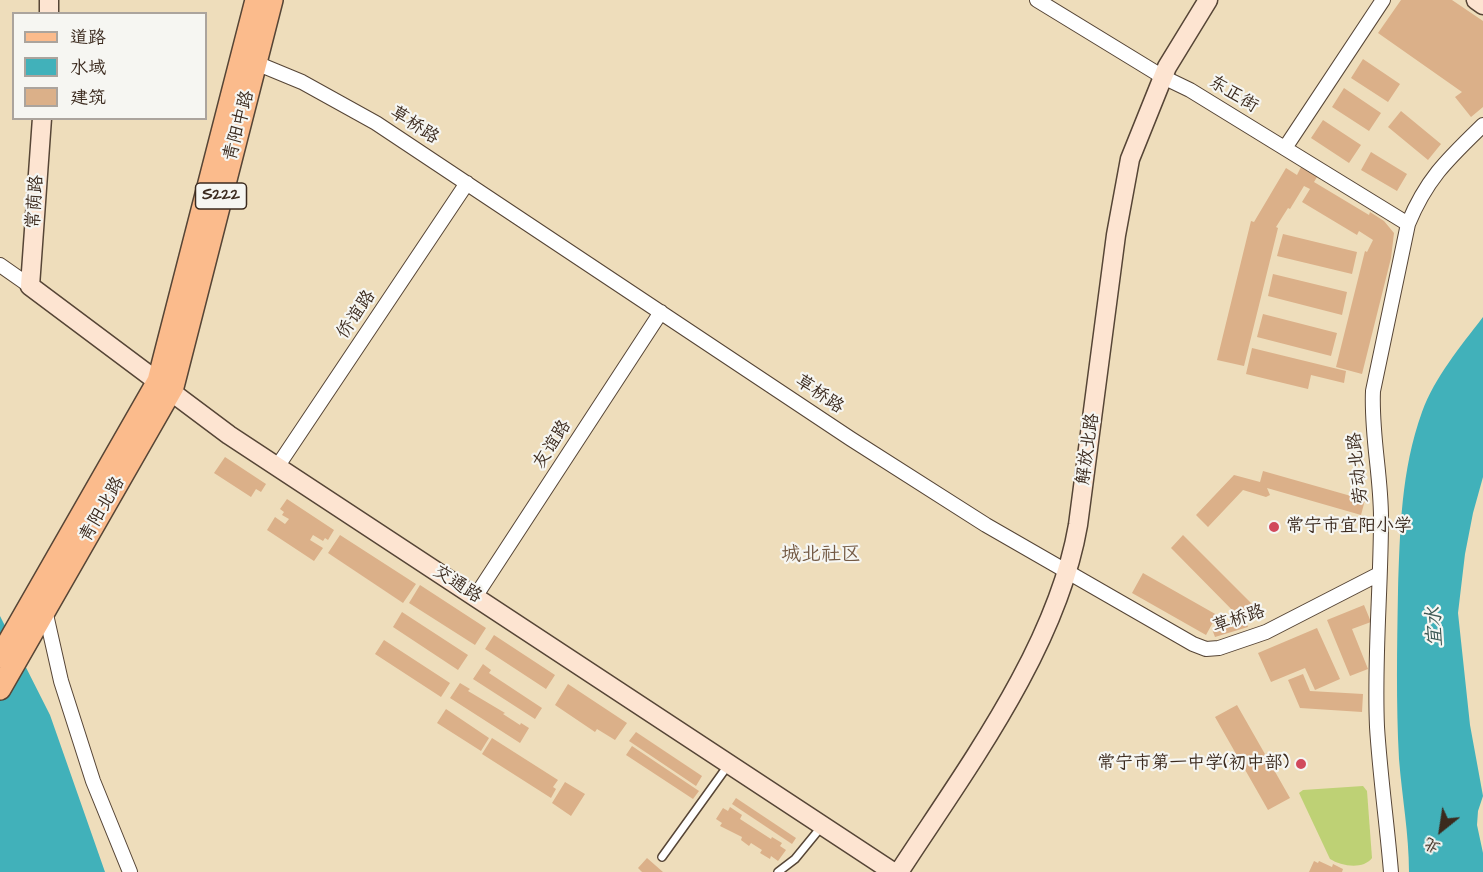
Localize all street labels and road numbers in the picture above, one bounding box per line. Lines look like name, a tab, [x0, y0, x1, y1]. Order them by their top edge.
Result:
street label: 东正街	[1204, 72, 1262, 118]
street label: 青阳中路	[220, 88, 260, 164]
street label: 草桥路	[385, 102, 443, 150]
street label: 常荫路	[23, 174, 49, 230]
road number: S222	[196, 183, 246, 209]
street label: 侨谊路	[333, 287, 381, 343]
street label: 草桥路	[791, 371, 847, 419]
street label: 解放北路	[1073, 412, 1105, 486]
street label: 友谊路	[529, 416, 577, 474]
street label: 劳动北路	[1344, 431, 1374, 505]
street label: 青阳北路	[76, 473, 130, 547]
street label: 交通路	[428, 561, 486, 609]
street label: 草桥路	[1210, 601, 1268, 639]

